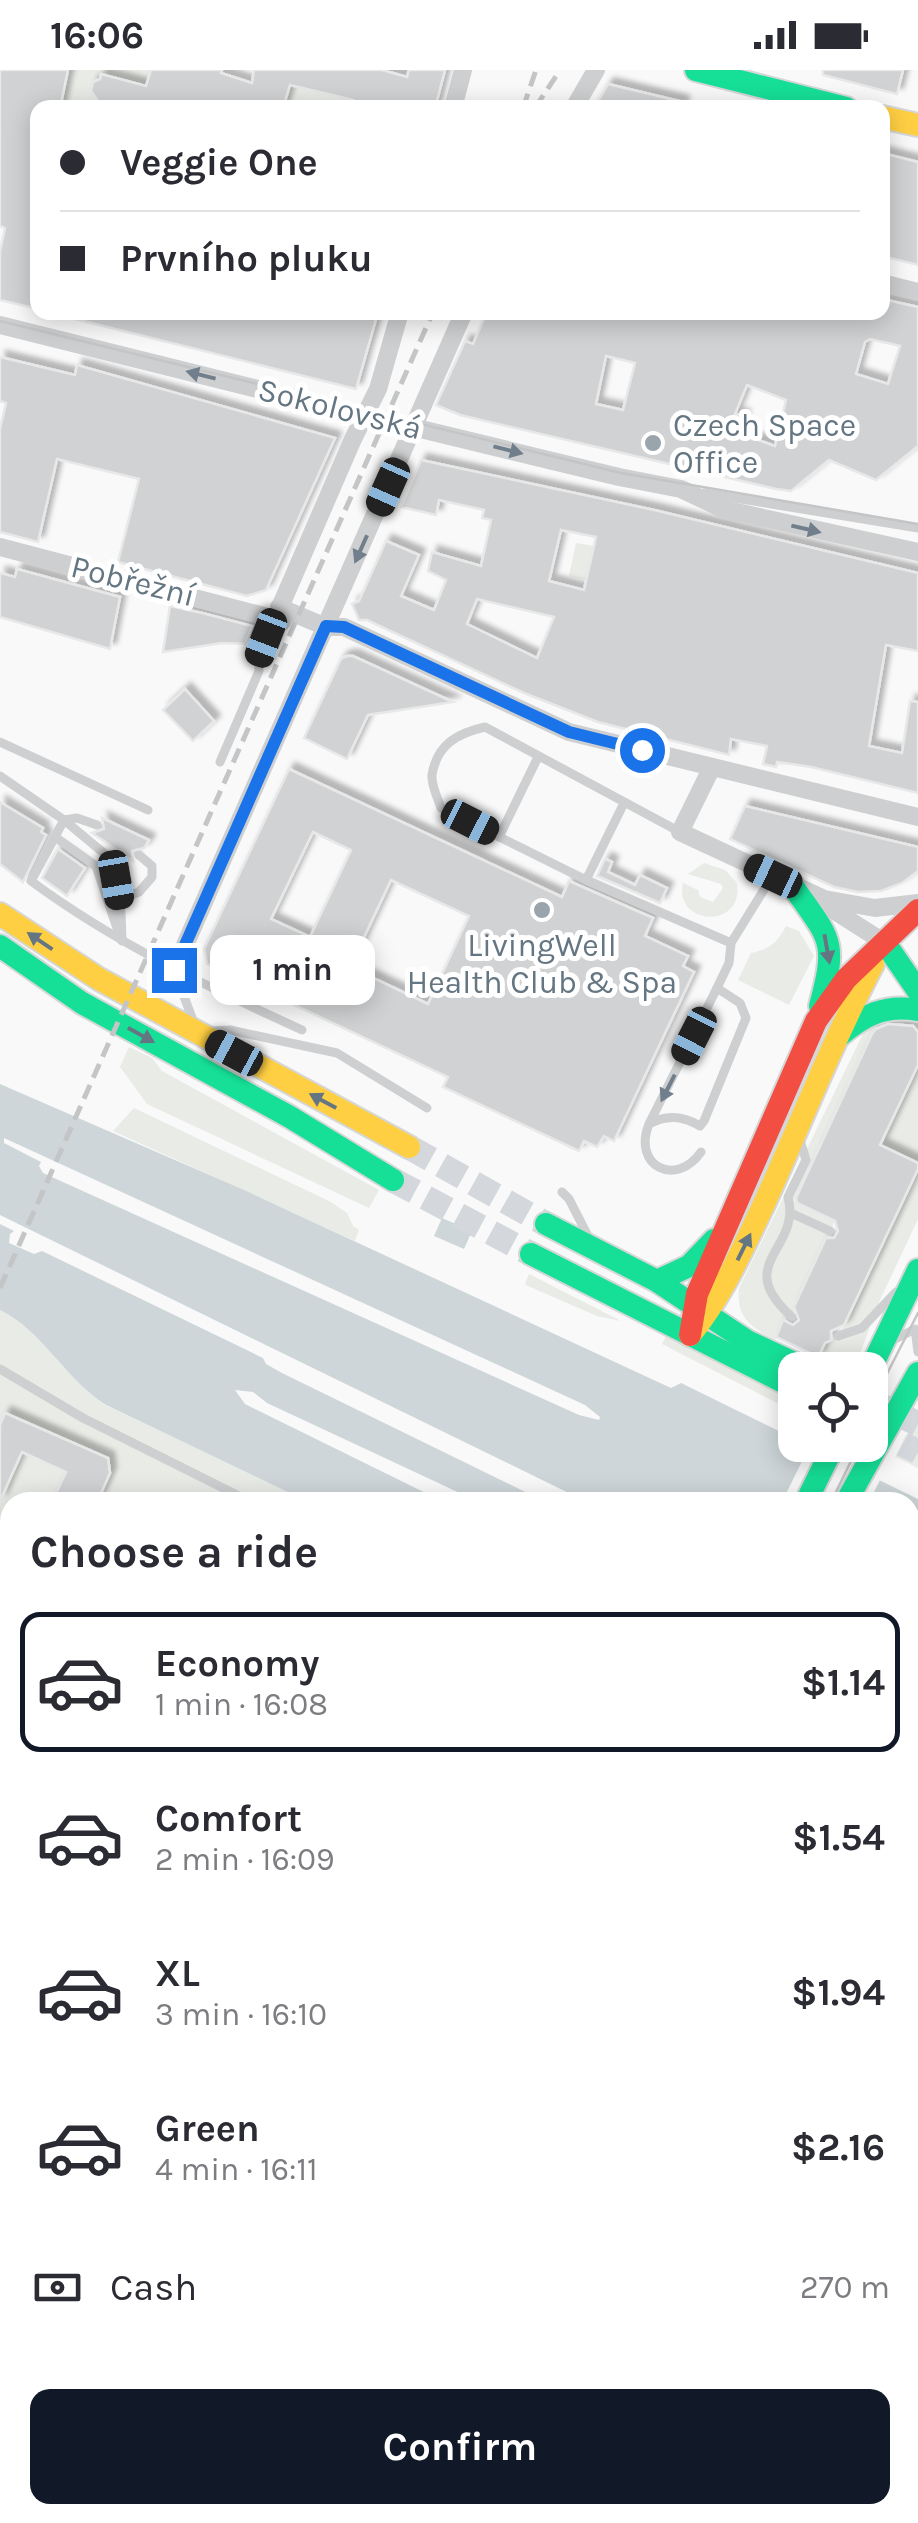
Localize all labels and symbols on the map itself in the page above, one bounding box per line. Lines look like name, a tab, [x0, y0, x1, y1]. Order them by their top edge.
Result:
one-way arrow	[185, 367, 216, 383]
street label: Sokolovská	[254, 371, 426, 447]
place label: Czech Space Office	[673, 407, 856, 481]
marker: Czech Space Office	[642, 432, 664, 454]
one-way arrow	[493, 443, 524, 459]
car	[362, 453, 414, 521]
one-way arrow	[791, 521, 822, 537]
one-way arrow	[353, 534, 369, 564]
street label: Pobřežní	[67, 548, 199, 614]
car	[241, 605, 291, 671]
route start	[620, 728, 665, 773]
car	[436, 795, 504, 849]
car	[96, 848, 136, 912]
car	[739, 850, 807, 902]
marker: LivingWell Health Club & Spa	[531, 899, 553, 921]
place label: LivingWell Health Club & Spa	[407, 927, 677, 1001]
one-way arrow	[26, 933, 53, 951]
one-way arrow	[820, 934, 835, 965]
callout: 1 min	[209, 935, 374, 1005]
route end	[152, 948, 197, 993]
car	[667, 1002, 721, 1070]
car	[200, 1026, 268, 1080]
one-way arrow	[127, 1027, 156, 1044]
one-way arrow	[659, 1074, 676, 1103]
one-way arrow	[309, 1093, 337, 1110]
one-way arrow	[735, 1232, 752, 1261]

